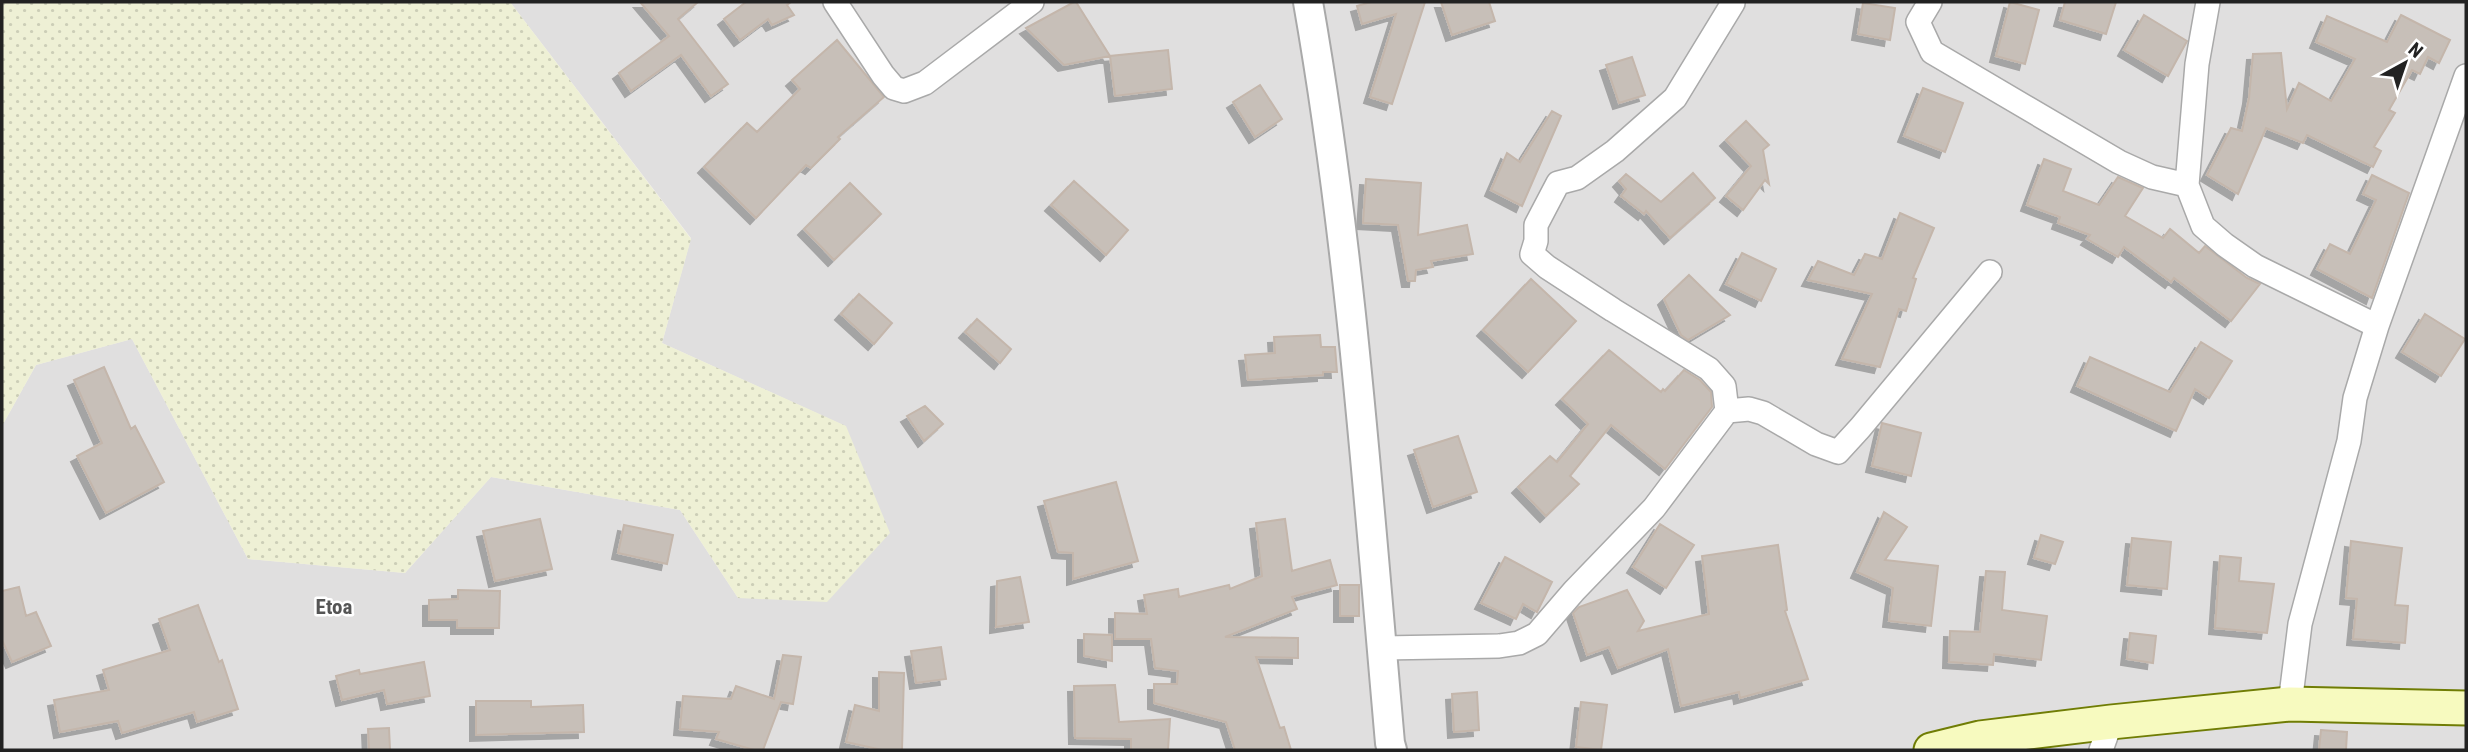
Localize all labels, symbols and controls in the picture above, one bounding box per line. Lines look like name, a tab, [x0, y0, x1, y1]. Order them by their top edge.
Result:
north arrow	[2370, 28, 2440, 98]
text: N	[2404, 38, 2427, 63]
district label: Etoa	[316, 595, 352, 619]

